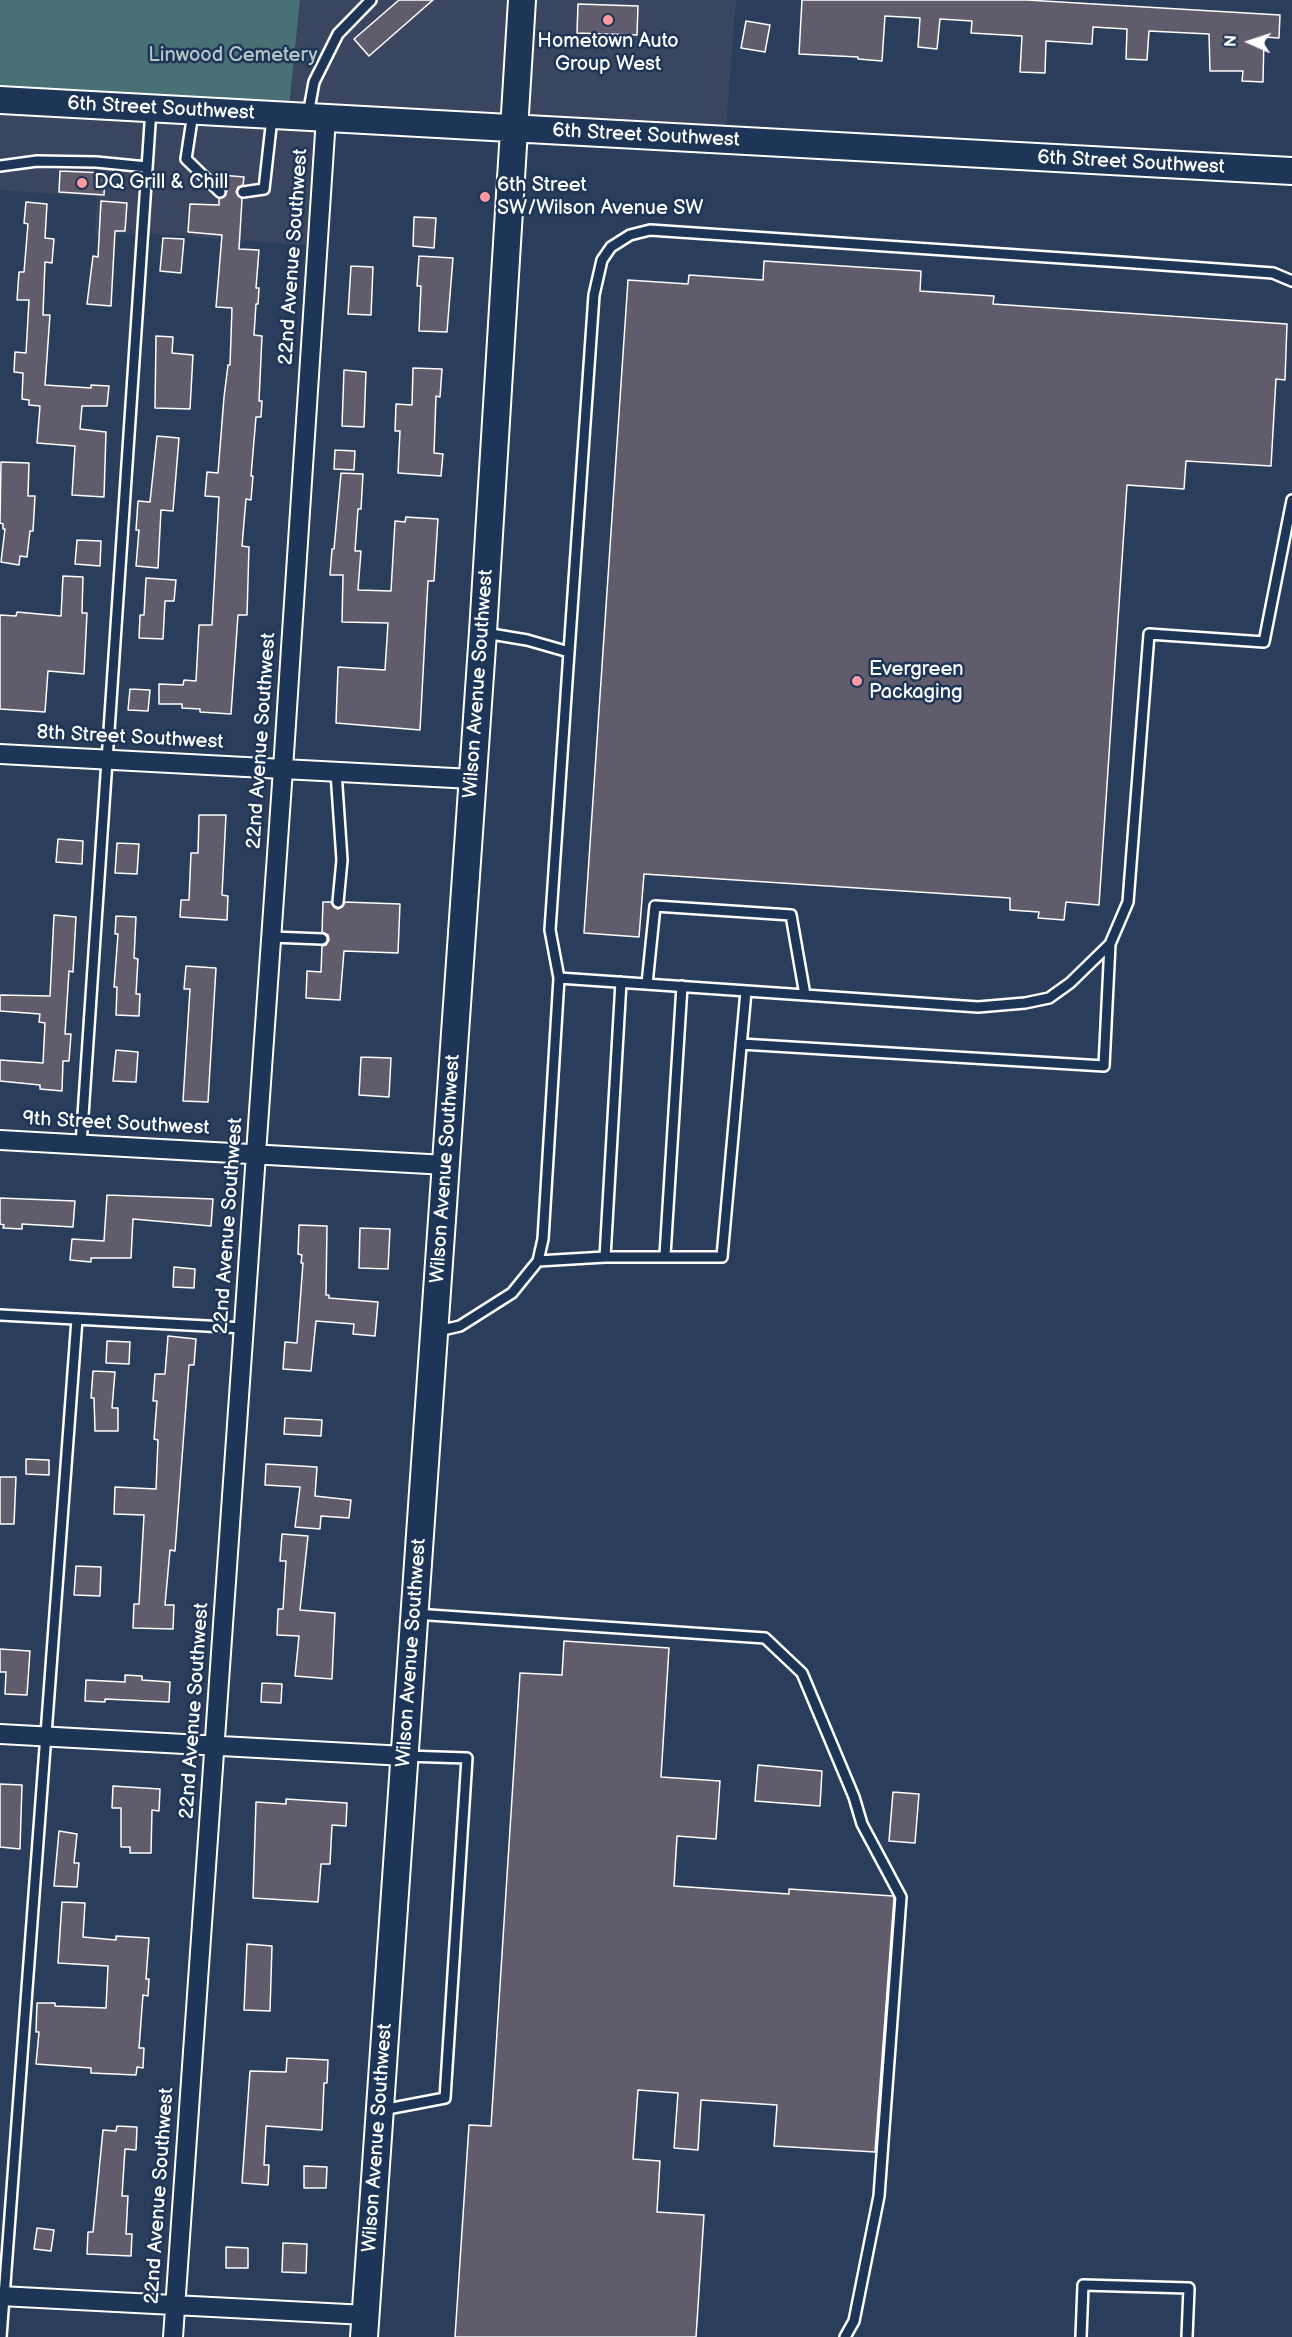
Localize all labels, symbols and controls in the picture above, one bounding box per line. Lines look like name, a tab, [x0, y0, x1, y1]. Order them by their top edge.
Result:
north arrow	[1220, 12, 1280, 72]
marker: Hometown Auto Group West	[601, 13, 615, 27]
place label: Hometown Auto Group West	[537, 30, 679, 77]
text: N	[1222, 35, 1241, 48]
park label: Linwood Cemetery	[148, 44, 318, 68]
street label: 6th Street Southwest	[67, 92, 255, 126]
street label: 6th Street Southwest	[552, 119, 740, 153]
street label: 6th Street Southwest	[1037, 146, 1225, 180]
street label: 22nd Avenue Southwest	[274, 148, 314, 366]
place label: DQ Grill & Chill	[94, 171, 228, 195]
place label: 6th Street SW/Wilson Avenue SW	[497, 174, 704, 221]
marker: DQ Grill & Chill	[75, 176, 89, 190]
marker: 6th Street SW/Wilson Avenue SW	[478, 190, 492, 204]
street label: Wilson Avenue Southwest	[459, 569, 499, 799]
street label: 22nd Avenue Southwest	[242, 632, 282, 850]
place label: Evergreen Packaging	[869, 658, 964, 705]
marker: Evergreen Packaging	[850, 674, 864, 688]
street label: 8th Street Southwest	[36, 721, 224, 755]
street label: Wilson Avenue Southwest	[426, 1054, 466, 1284]
street label: 9th Street Southwest	[22, 1107, 210, 1141]
street label: 22nd Avenue Southwest	[209, 1117, 249, 1335]
street label: Wilson Avenue Southwest	[392, 1538, 432, 1768]
street label: 22nd Avenue Southwest	[175, 1602, 215, 1820]
street label: Wilson Avenue Southwest	[358, 2023, 398, 2253]
street label: 22nd Avenue Southwest	[140, 2087, 180, 2305]

